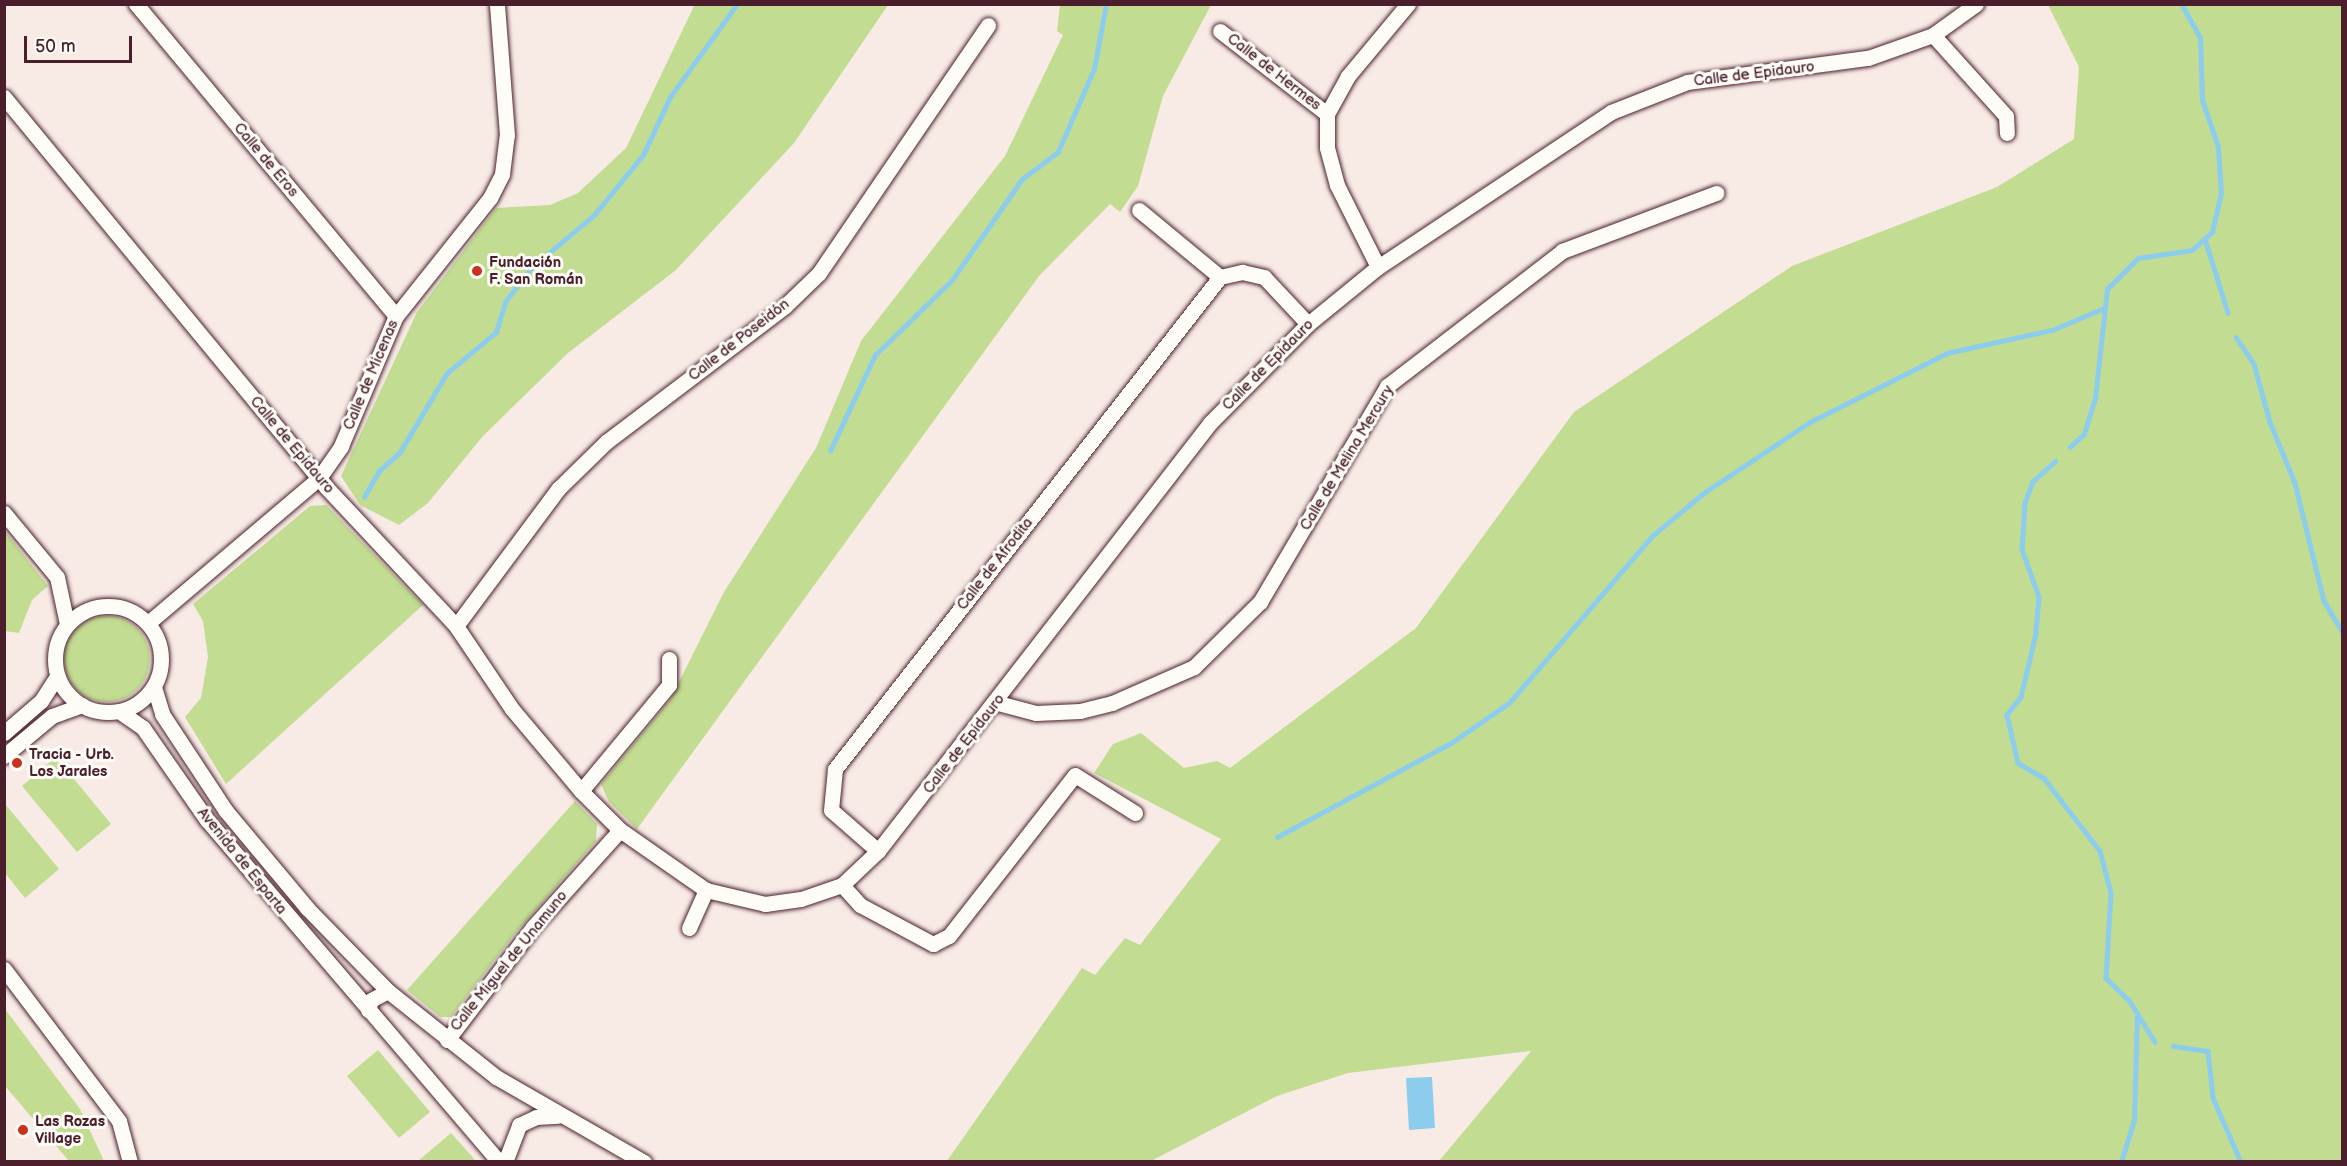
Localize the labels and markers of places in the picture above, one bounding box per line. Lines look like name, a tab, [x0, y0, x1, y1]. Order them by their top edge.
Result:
place label: Fundación F. San Román	[489, 253, 583, 288]
marker: Fundación F. San Román	[470, 264, 484, 278]
place label: Tracia - Urb. Los Jarales	[29, 745, 114, 780]
marker: Tracia - Urb. Los Jarales	[10, 756, 24, 770]
place label: Las Rozas Village	[35, 1112, 105, 1147]
marker: Las Rozas Village	[16, 1123, 30, 1137]

